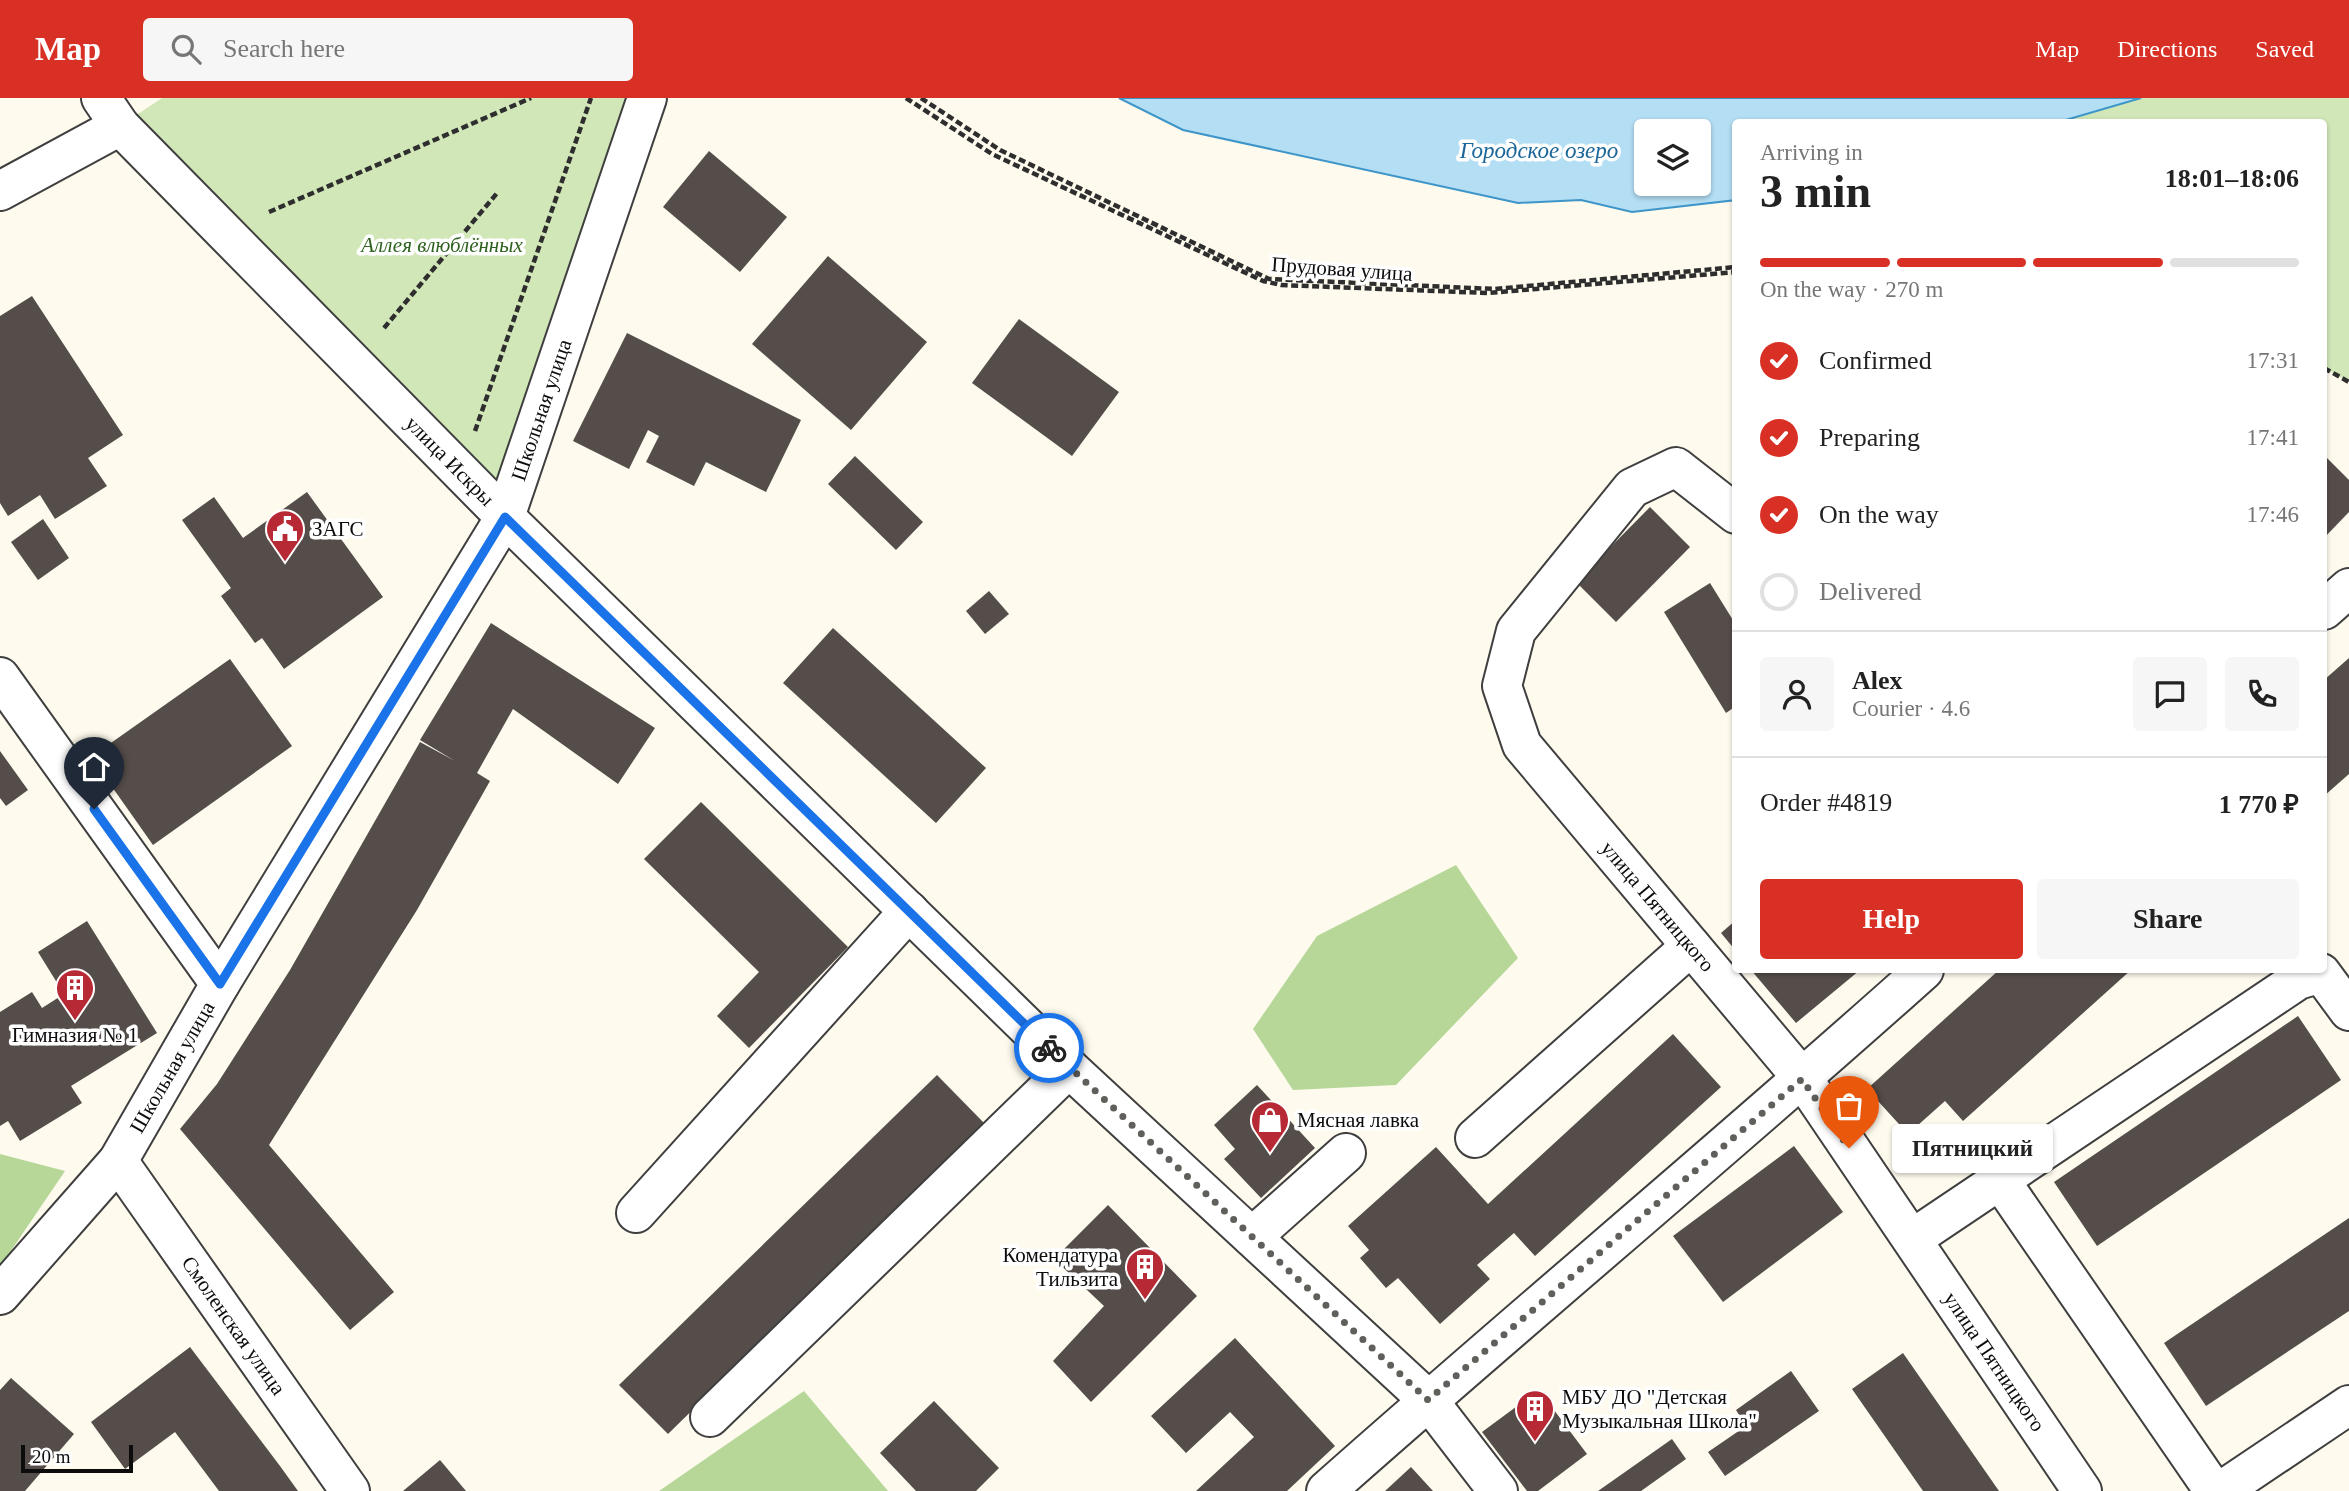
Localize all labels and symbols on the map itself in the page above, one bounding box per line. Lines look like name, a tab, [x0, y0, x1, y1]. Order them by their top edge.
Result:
water label: Городское озеро	[1459, 138, 1618, 163]
park label: Аллея влюблённых	[359, 233, 524, 257]
street label: Прудовая улица	[1271, 252, 1414, 286]
street label: Школьная улица	[506, 335, 577, 484]
street label: улица Искры	[400, 411, 499, 511]
public building icon: ЗАГС	[264, 508, 306, 563]
place label: ЗАГС	[312, 517, 364, 541]
pin	[64, 737, 124, 809]
street label: улица Пятницкого	[1596, 836, 1719, 976]
building icon: Гимназия № 1	[54, 967, 96, 1022]
street label: Школьная улица	[125, 996, 220, 1137]
courier	[1014, 1013, 1084, 1083]
place label: Гимназия № 1	[12, 1023, 138, 1047]
pin	[1819, 1076, 1879, 1148]
shop icon: Мясная лавка	[1249, 1099, 1291, 1154]
place label: Мясная лавка	[1297, 1108, 1420, 1132]
callout: Пятницкий	[1891, 1124, 2052, 1172]
place label: Комендатура Тильзита	[1002, 1243, 1119, 1291]
building icon: Комендатура Тильзита	[1124, 1246, 1166, 1301]
street label: Смоленская улица	[177, 1251, 291, 1400]
street label: улица Пятницкого	[1939, 1287, 2050, 1436]
place label: МБУ ДО "Детская Музыкальная Школа"	[1562, 1385, 1757, 1433]
building icon: МБУ ДО "Детская Музыкальная Школа"	[1514, 1388, 1556, 1443]
scale bar	[21, 1442, 133, 1474]

